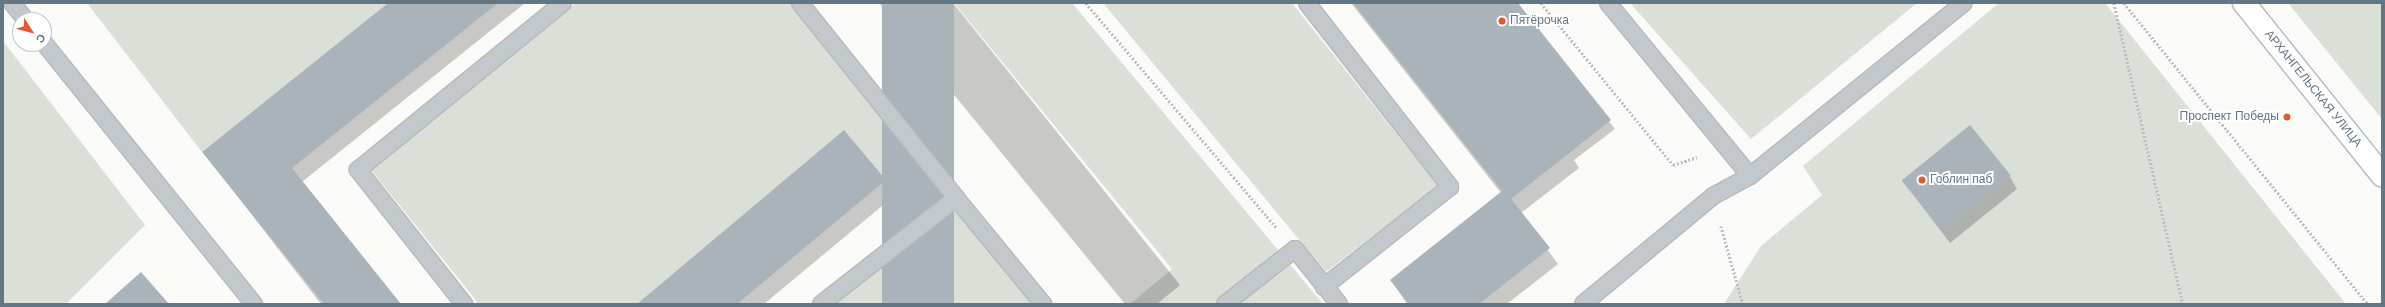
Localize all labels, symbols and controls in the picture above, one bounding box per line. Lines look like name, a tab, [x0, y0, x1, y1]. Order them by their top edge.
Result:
north arrow	[12, 12, 52, 52]
place label: Пятёрочка	[1510, 14, 1569, 28]
marker: Пятёрочка	[1497, 16, 1507, 26]
street label: АРХАНГЕЛЬСКАЯ УЛИЦА	[2261, 28, 2365, 150]
text: С	[34, 32, 48, 45]
place label: Проспект Победы	[2180, 110, 2279, 124]
marker: Проспект Победы	[2282, 112, 2292, 122]
place label: Гоблин паб	[1930, 173, 1992, 187]
marker: Гоблин паб	[1917, 175, 1927, 185]

